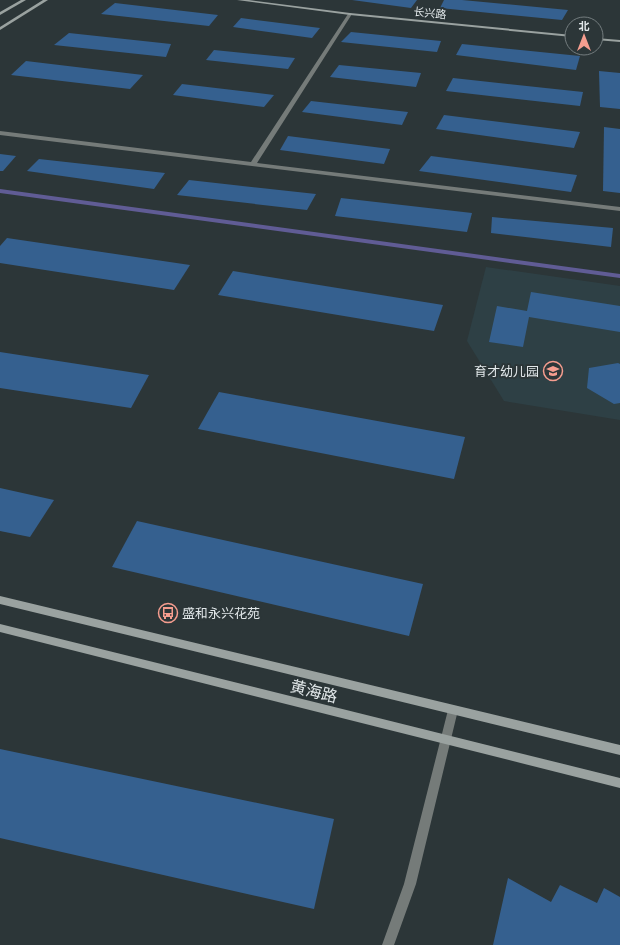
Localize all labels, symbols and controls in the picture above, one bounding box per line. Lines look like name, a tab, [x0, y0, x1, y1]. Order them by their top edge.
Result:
street label: 长兴路	[413, 3, 447, 22]
north arrow	[564, 16, 604, 56]
text: 北	[579, 18, 590, 33]
school or university icon: 育才幼儿园	[542, 360, 564, 382]
place label: 育才幼儿园	[474, 362, 539, 379]
bus stop icon: 盛和永兴花苑	[157, 602, 179, 624]
place label: 盛和永兴花苑	[182, 604, 260, 621]
street label: 黄海路	[288, 675, 340, 707]

